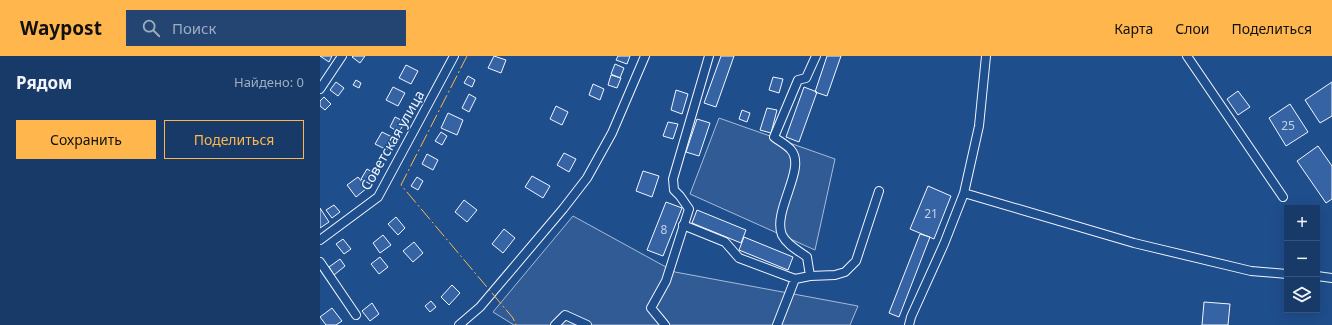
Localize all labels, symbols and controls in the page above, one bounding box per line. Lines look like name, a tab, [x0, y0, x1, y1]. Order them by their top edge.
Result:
search box	[126, 10, 406, 46]
text: Waypost	[20, 15, 102, 41]
icon: search	[140, 17, 162, 39]
text: Поиск	[172, 18, 216, 38]
text: Карта	[1114, 19, 1153, 38]
text: Слои	[1175, 19, 1209, 38]
text: Поделиться	[1231, 19, 1312, 38]
text: Рядом	[16, 71, 72, 94]
text: Найдено: 0	[234, 73, 304, 91]
street label: Советская улица	[356, 87, 428, 193]
house number: 25	[1281, 117, 1295, 134]
button: Сохранить	[16, 120, 156, 159]
button: Поделиться	[164, 120, 304, 159]
house number: 21	[924, 205, 938, 222]
map controls	[1284, 205, 1320, 313]
button: +	[1284, 205, 1320, 241]
house number: 8	[661, 221, 668, 238]
button: −	[1284, 241, 1320, 277]
button: layers	[1284, 277, 1320, 313]

